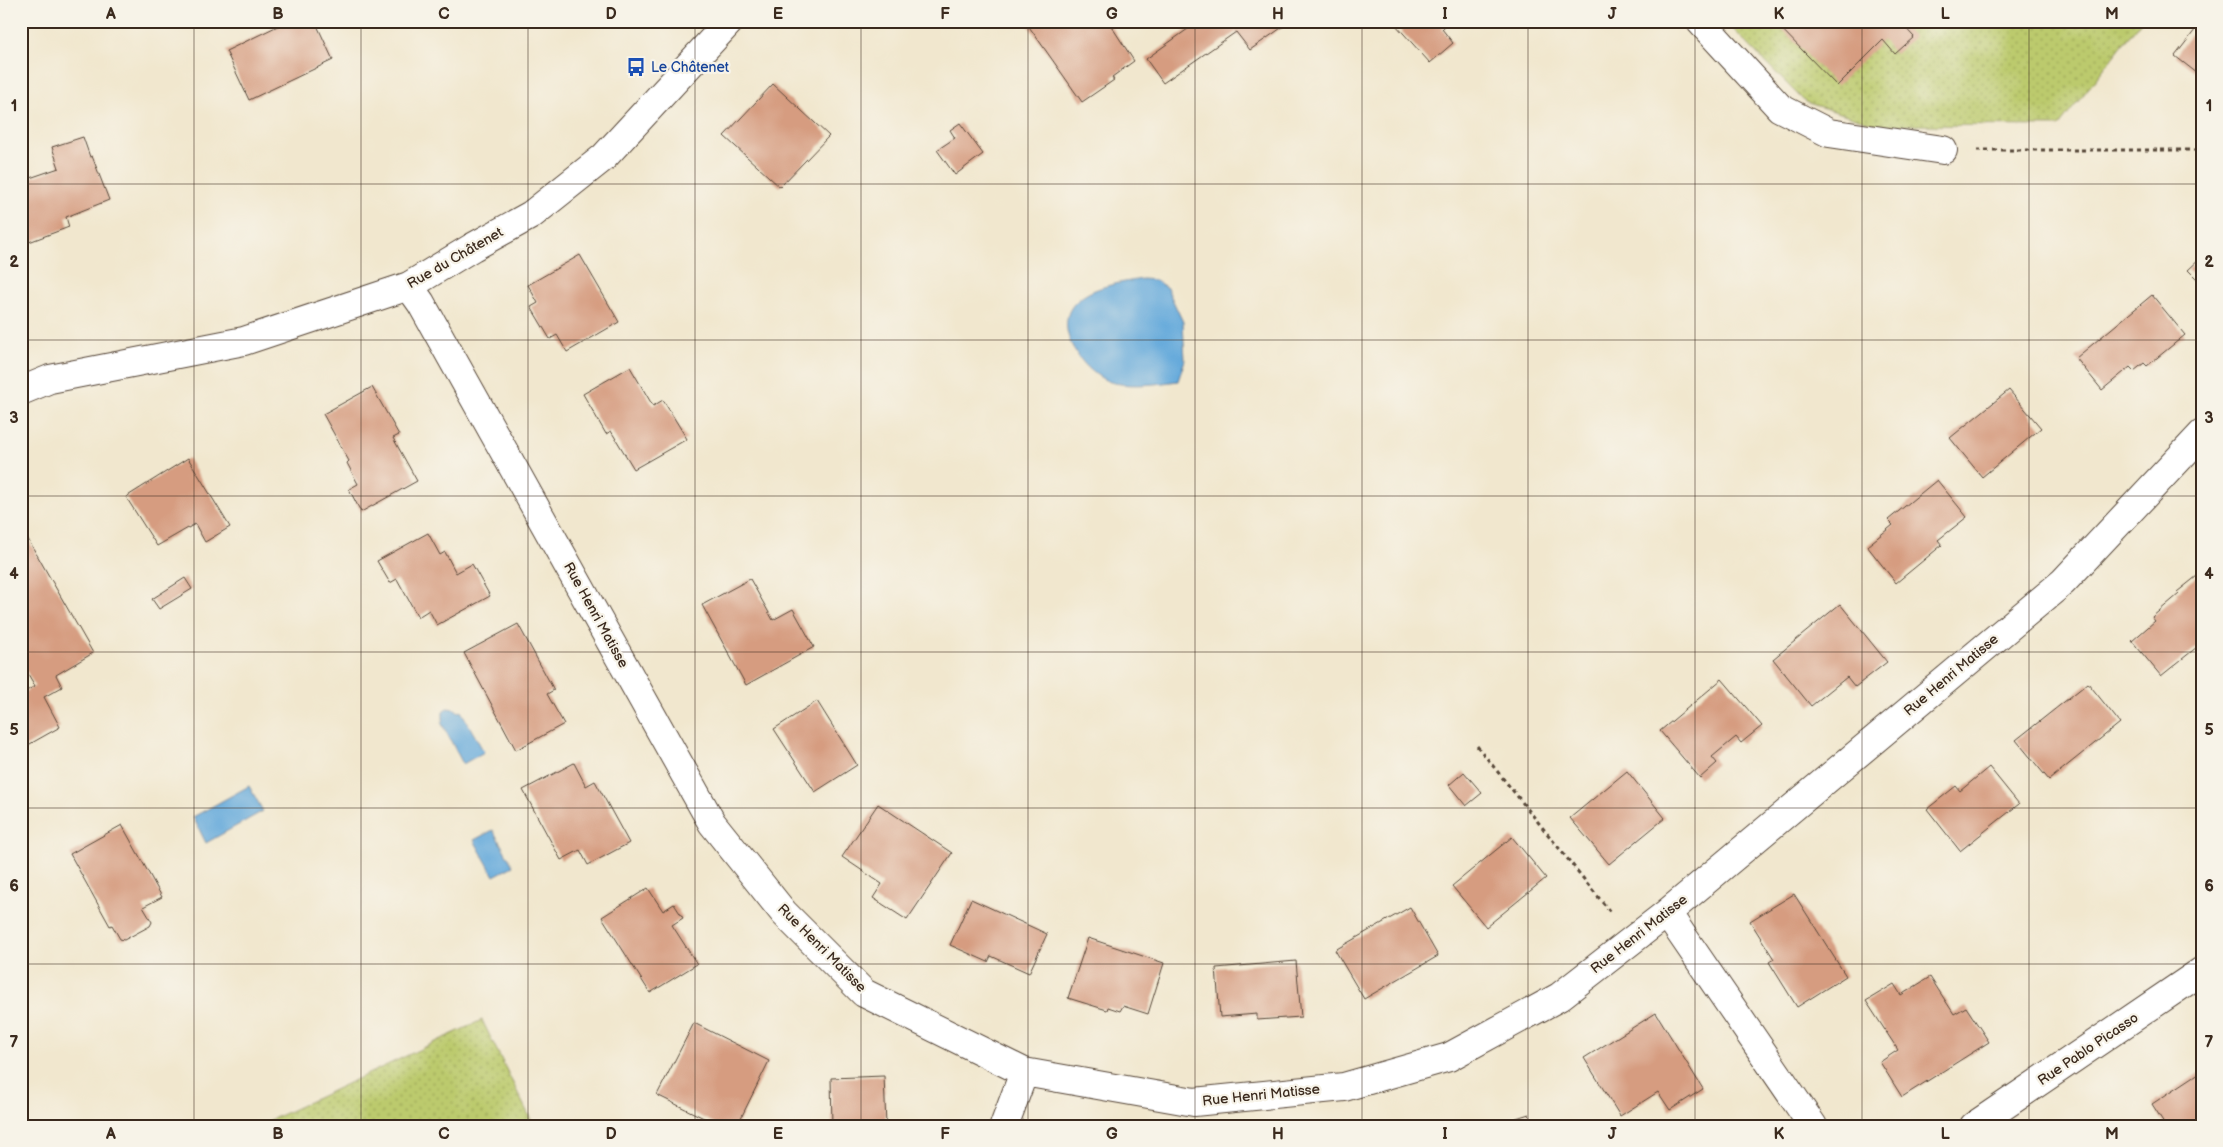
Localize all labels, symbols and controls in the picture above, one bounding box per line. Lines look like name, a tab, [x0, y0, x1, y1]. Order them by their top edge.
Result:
text: A	[105, 5, 116, 24]
text: B	[272, 5, 284, 24]
text: C	[438, 5, 450, 24]
text: D	[605, 5, 617, 24]
text: E	[773, 5, 783, 24]
text: F	[940, 5, 950, 24]
text: G	[1106, 5, 1118, 24]
text: H	[1272, 5, 1284, 24]
text: I	[1442, 5, 1448, 24]
text: J	[1608, 5, 1617, 24]
text: K	[1774, 5, 1785, 24]
text: L	[1940, 5, 1950, 24]
text: M	[2105, 5, 2119, 24]
bus stop icon: Le Châtenet	[625, 56, 647, 78]
place label: Le Châtenet	[651, 59, 730, 76]
text: 1	[11, 97, 17, 116]
text: 1	[2206, 97, 2212, 116]
street label: Rue du Châtenet	[404, 223, 507, 292]
text: 2	[9, 253, 19, 272]
text: 2	[2204, 253, 2214, 272]
text: 3	[9, 409, 19, 428]
text: 3	[2204, 409, 2214, 428]
street label: Rue Henri Matisse	[560, 559, 632, 671]
text: 4	[9, 565, 19, 584]
text: 4	[2204, 565, 2214, 584]
street label: Rue Henri Matisse	[1900, 631, 2002, 719]
text: 5	[9, 721, 19, 740]
text: 5	[2204, 721, 2214, 740]
text: 6	[9, 877, 19, 896]
text: 6	[2204, 877, 2214, 896]
street label: Rue Henri Matisse	[1587, 891, 1691, 977]
street label: Rue Henri Matisse	[774, 900, 870, 996]
street label: Rue Pablo Picasso	[2034, 1009, 2142, 1089]
text: 7	[10, 1033, 19, 1052]
text: 7	[2205, 1033, 2214, 1052]
street label: Rue Henri Matisse	[1201, 1080, 1321, 1110]
text: A	[105, 1125, 116, 1144]
text: B	[272, 1125, 284, 1144]
text: C	[438, 1125, 450, 1144]
text: D	[605, 1125, 617, 1144]
text: E	[773, 1125, 783, 1144]
text: F	[940, 1125, 950, 1144]
text: G	[1106, 1125, 1118, 1144]
text: H	[1272, 1125, 1284, 1144]
text: I	[1442, 1125, 1448, 1144]
text: J	[1608, 1125, 1617, 1144]
text: K	[1774, 1125, 1785, 1144]
text: L	[1940, 1125, 1950, 1144]
text: M	[2105, 1125, 2119, 1144]

